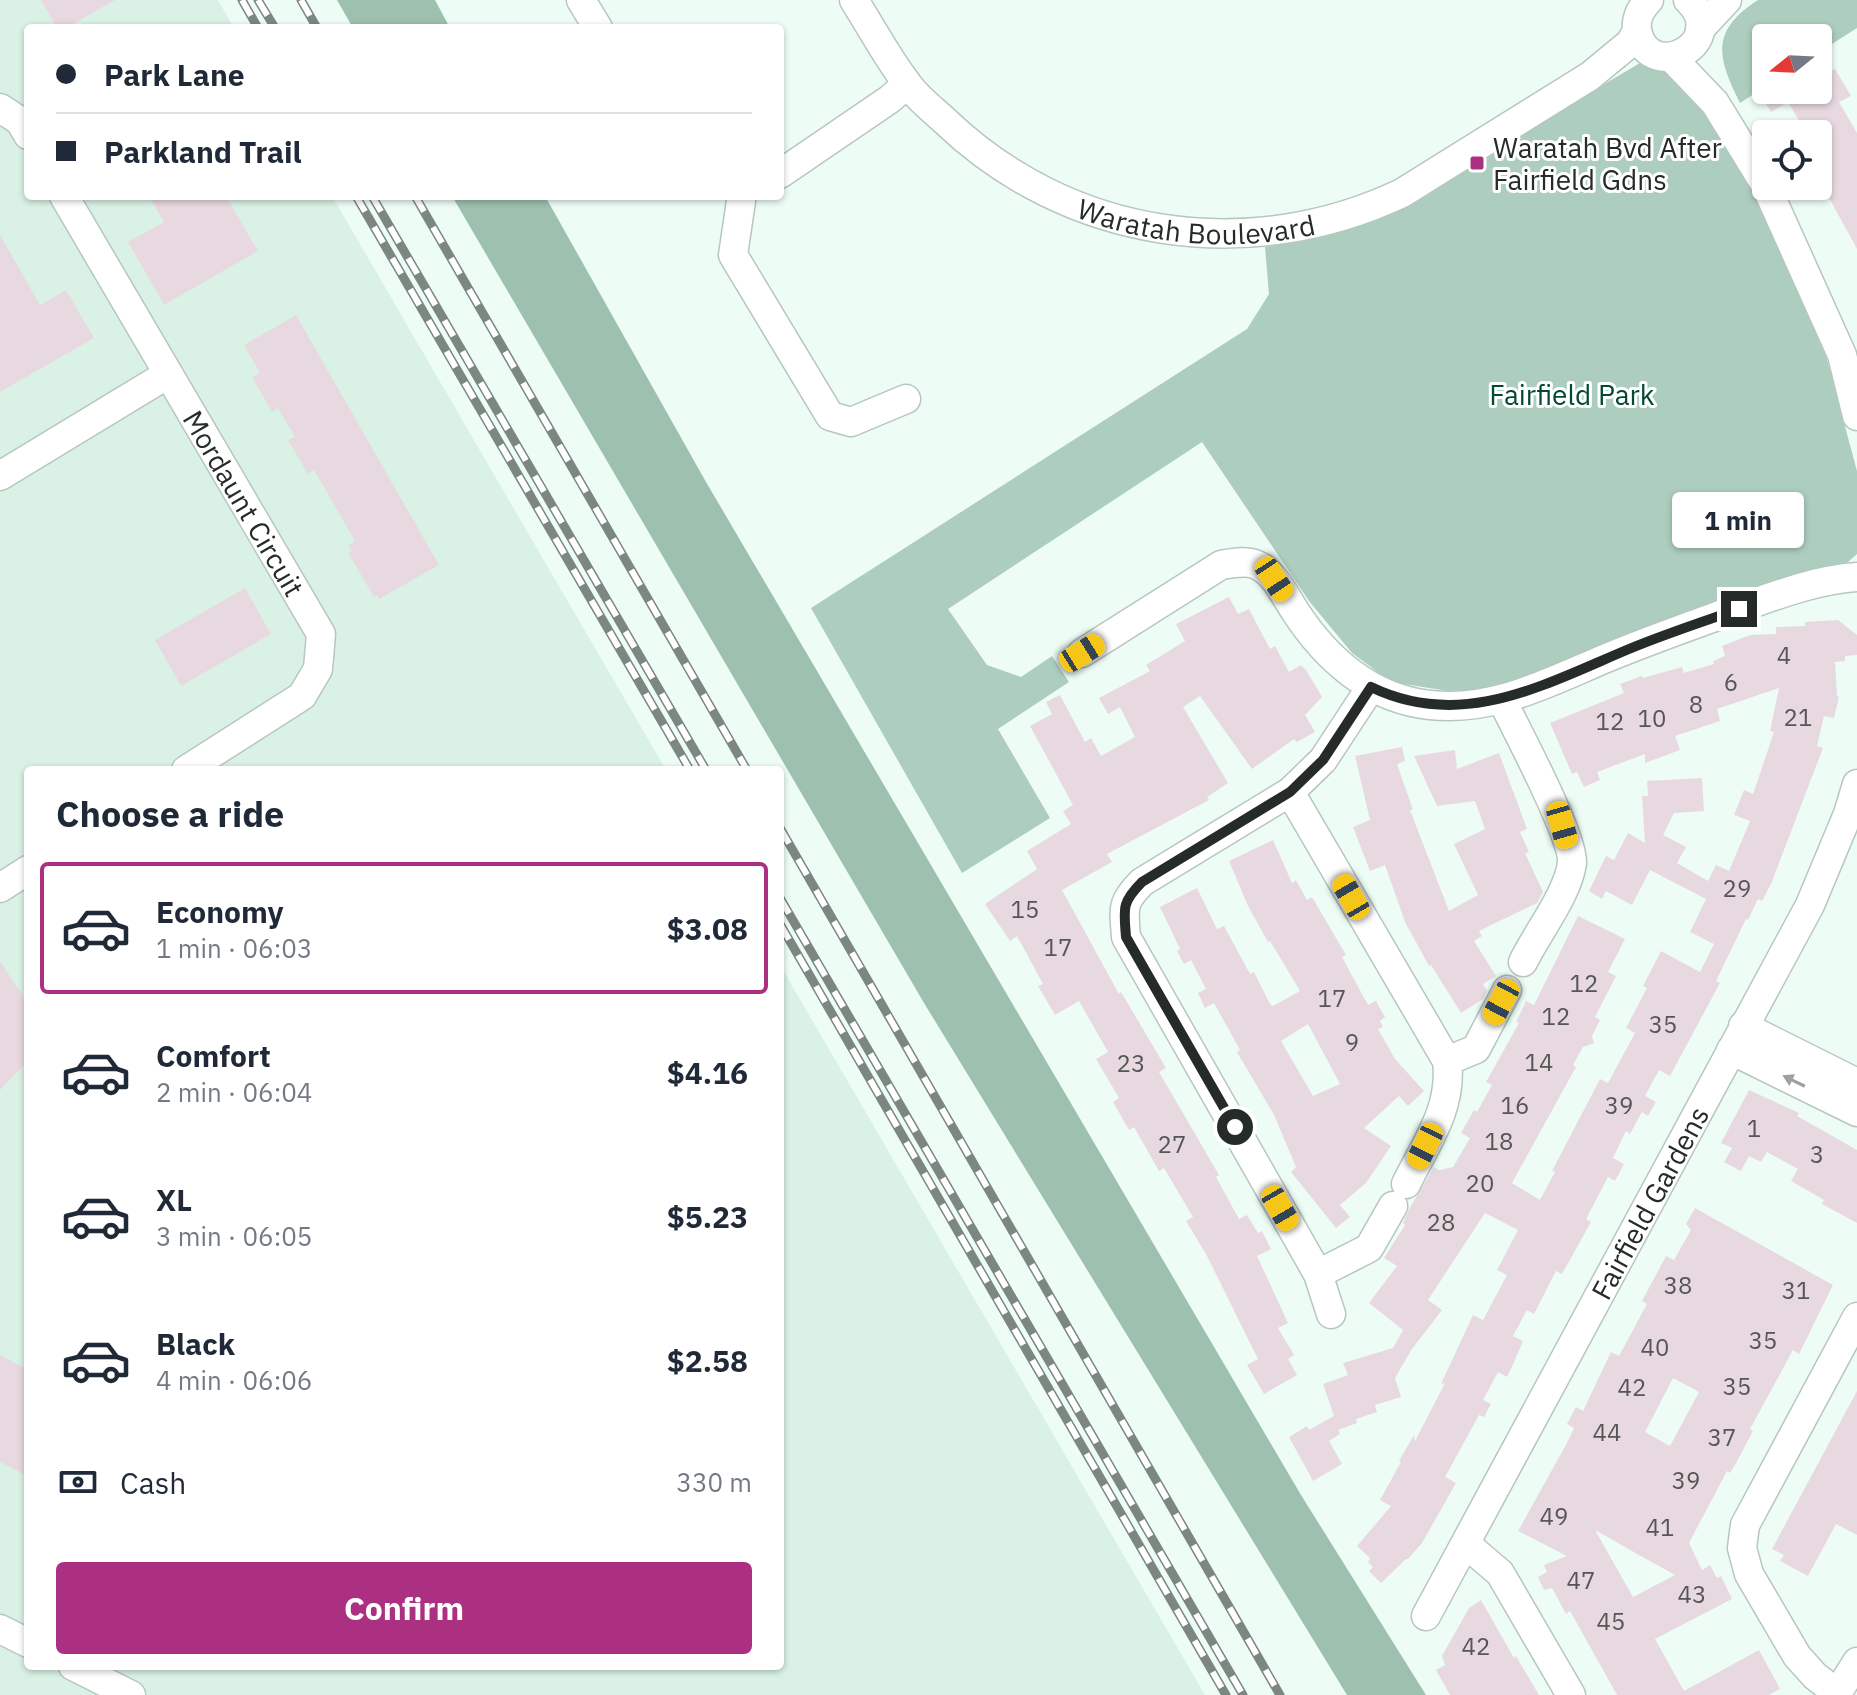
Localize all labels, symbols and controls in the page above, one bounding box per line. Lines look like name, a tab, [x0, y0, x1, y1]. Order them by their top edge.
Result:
north arrow	[1752, 24, 1832, 104]
map controls	[1752, 24, 1832, 200]
text: Park Lane	[104, 55, 245, 94]
button: locate	[1752, 120, 1832, 200]
place label: Waratah Bvd After Fairfield Gdns	[1493, 129, 1722, 198]
text: Parkland Trail	[104, 132, 302, 171]
marker: Waratah Bvd After Fairfield Gdns	[1468, 154, 1486, 172]
street label: Waratah Boulevard	[1073, 189, 1318, 252]
park label: Fairfield Park	[1489, 376, 1655, 413]
street label: Mordaunt Circuit	[175, 403, 313, 603]
callout: 1 min	[1673, 493, 1805, 549]
text: 1 min	[1704, 503, 1772, 537]
car	[1251, 552, 1297, 606]
route end	[1721, 591, 1757, 627]
car	[1055, 630, 1109, 676]
house number: 4	[1777, 639, 1791, 671]
house number: 6	[1724, 666, 1738, 698]
house number: 8	[1689, 688, 1703, 720]
house number: 21	[1784, 701, 1812, 733]
house number: 10	[1638, 702, 1666, 734]
house number: 12	[1596, 705, 1624, 737]
text: Choose a ride	[56, 790, 284, 837]
car	[1544, 799, 1580, 851]
car	[1329, 870, 1373, 924]
house number: 29	[1723, 872, 1751, 904]
icon: car	[60, 892, 132, 964]
text: Economy	[156, 892, 284, 931]
house number: 15	[1011, 893, 1039, 925]
text: $3.08	[667, 909, 748, 948]
text: 1 min · 06:03	[156, 931, 312, 965]
house number: 17	[1044, 931, 1072, 963]
house number: 12	[1570, 967, 1598, 999]
car	[1479, 975, 1523, 1029]
house number: 17	[1318, 982, 1346, 1014]
house number: 12	[1542, 1000, 1570, 1032]
house number: 35	[1649, 1008, 1677, 1040]
house number: 9	[1345, 1026, 1359, 1058]
icon: car	[60, 1036, 132, 1108]
text: Comfort	[156, 1036, 271, 1075]
house number: 14	[1525, 1046, 1553, 1078]
house number: 23	[1117, 1047, 1145, 1079]
text: $4.16	[667, 1053, 748, 1092]
one-way arrow	[1782, 1074, 1805, 1088]
text: 2 min · 06:04	[156, 1075, 312, 1109]
house number: 16	[1501, 1089, 1529, 1121]
house number: 39	[1605, 1089, 1633, 1121]
street label: Fairfield Gardens	[1582, 1099, 1717, 1306]
route start	[1217, 1109, 1253, 1145]
house number: 1	[1747, 1112, 1761, 1144]
car	[1404, 1119, 1446, 1173]
house number: 18	[1485, 1125, 1513, 1157]
house number: 27	[1158, 1128, 1186, 1160]
house number: 3	[1810, 1138, 1824, 1170]
house number: 20	[1466, 1167, 1494, 1199]
icon: car	[60, 1180, 132, 1252]
text: XL	[156, 1180, 192, 1219]
car	[1258, 1181, 1302, 1235]
text: $5.23	[667, 1197, 748, 1236]
house number: 28	[1427, 1206, 1455, 1238]
text: 3 min · 06:05	[156, 1219, 312, 1253]
house number: 38	[1664, 1269, 1692, 1301]
house number: 31	[1782, 1274, 1810, 1306]
icon: car	[60, 1324, 132, 1396]
text: Black	[156, 1324, 235, 1363]
house number: 35	[1749, 1324, 1777, 1356]
house number: 40	[1641, 1331, 1669, 1363]
text: $2.58	[667, 1341, 748, 1380]
text: 4 min · 06:06	[156, 1363, 312, 1397]
house number: 35	[1723, 1370, 1751, 1402]
house number: 42	[1618, 1371, 1646, 1403]
house number: 44	[1593, 1416, 1621, 1448]
house number: 37	[1708, 1421, 1736, 1453]
icon: cash	[56, 1460, 100, 1504]
text: Cash	[120, 1463, 186, 1502]
house number: 39	[1672, 1464, 1700, 1496]
text: 330 m	[676, 1465, 752, 1499]
house number: 49	[1540, 1500, 1568, 1532]
house number: 41	[1646, 1511, 1674, 1543]
button: Confirm	[56, 1562, 752, 1654]
house number: 47	[1567, 1564, 1595, 1596]
house number: 43	[1678, 1578, 1706, 1610]
house number: 45	[1597, 1605, 1625, 1637]
house number: 42	[1462, 1630, 1490, 1662]

